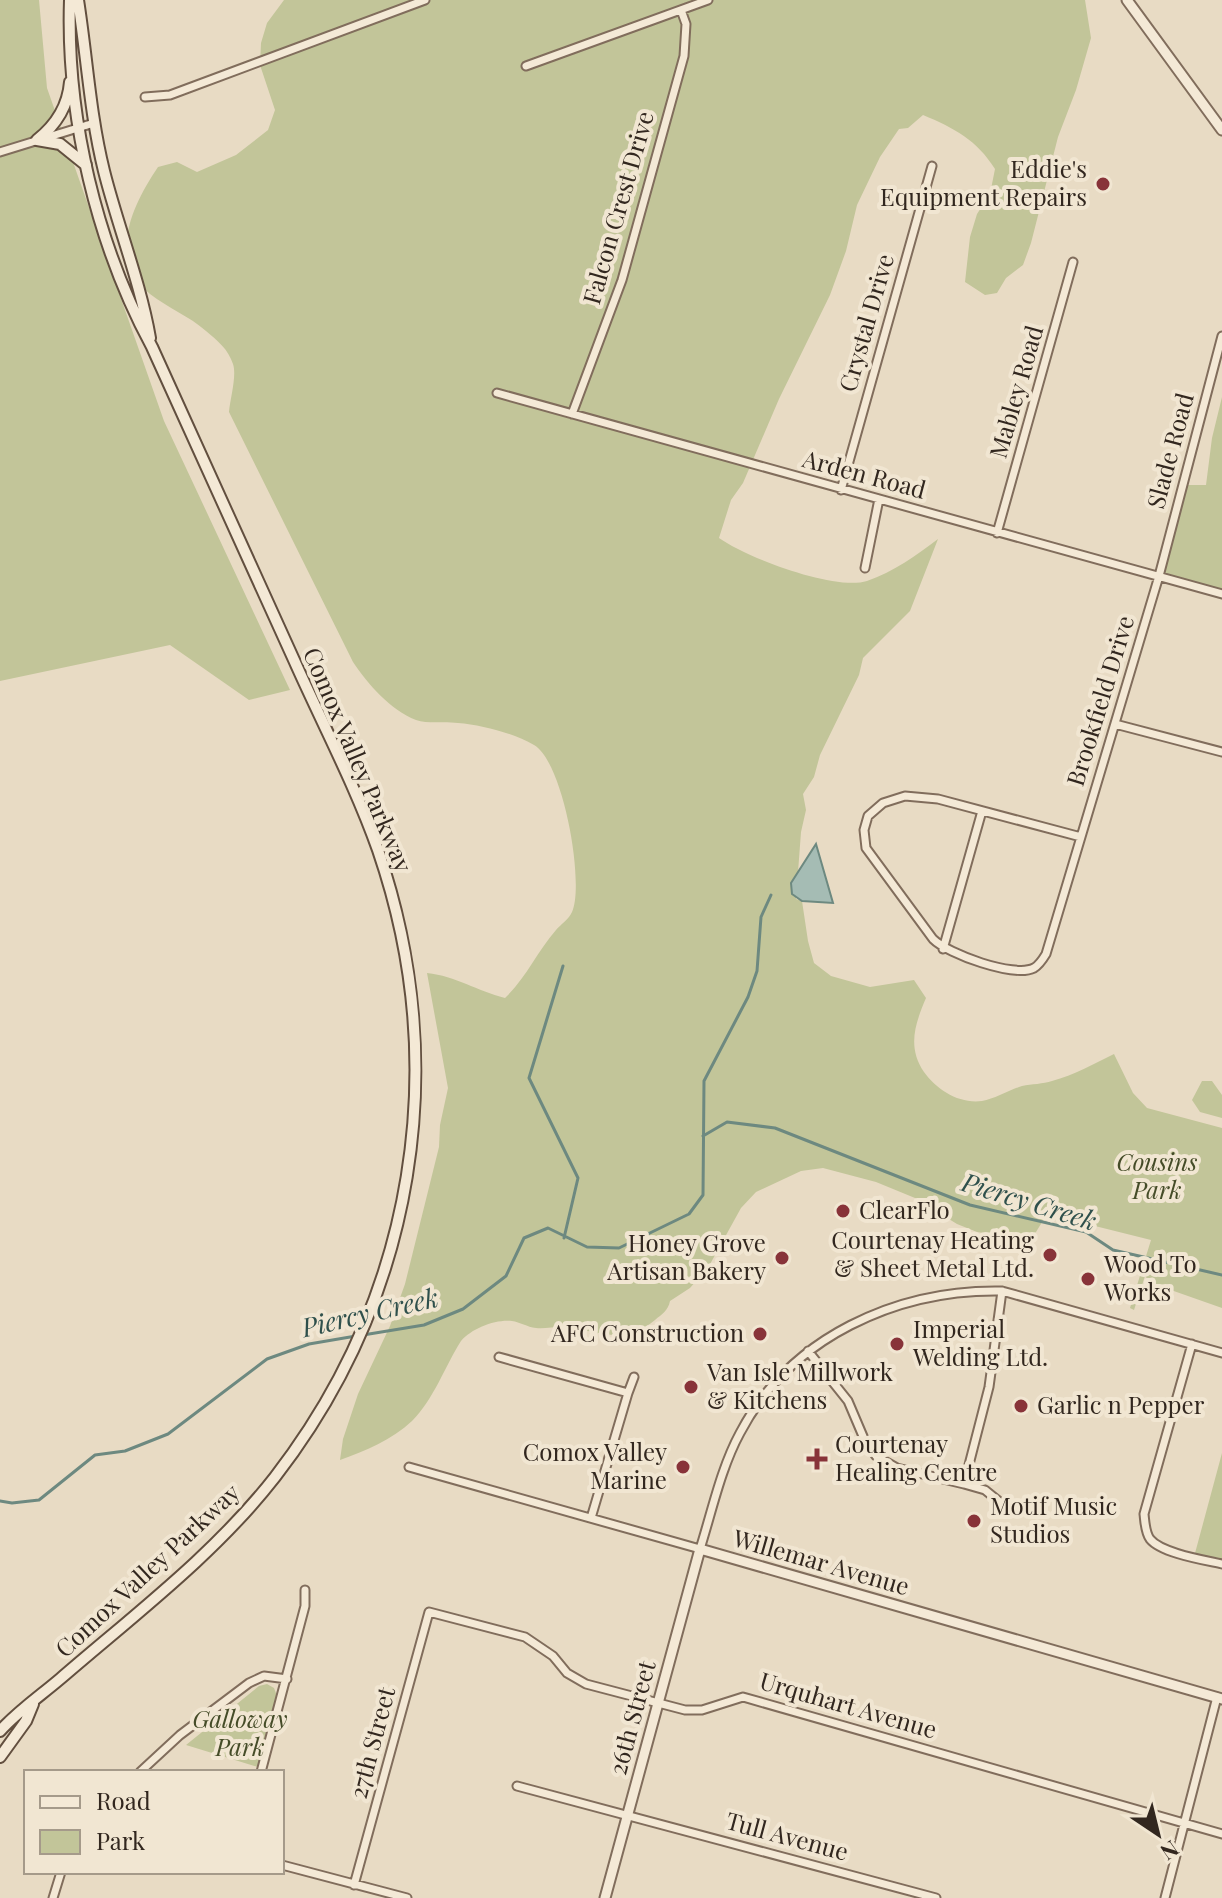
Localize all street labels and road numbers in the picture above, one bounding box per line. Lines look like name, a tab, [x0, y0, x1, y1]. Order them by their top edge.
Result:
street label: Falcon Crest Drive	[574, 107, 660, 308]
street label: Crystal Drive	[830, 250, 900, 395]
street label: Mabley Road	[981, 321, 1049, 462]
street label: Slade Road	[1138, 389, 1200, 512]
street label: Arden Road	[798, 441, 930, 505]
street label: Brookfield Drive	[1058, 611, 1140, 790]
street label: Comox Valley Parkway	[297, 642, 421, 876]
street label: Comox Valley Parkway	[48, 1476, 246, 1663]
street label: Willemar Avenue	[729, 1520, 913, 1601]
street label: 26th Street	[600, 1656, 662, 1778]
street label: Urquhart Avenue	[756, 1663, 941, 1745]
street label: 27th Street	[341, 1683, 401, 1802]
street label: Tull Avenue	[723, 1803, 852, 1867]

